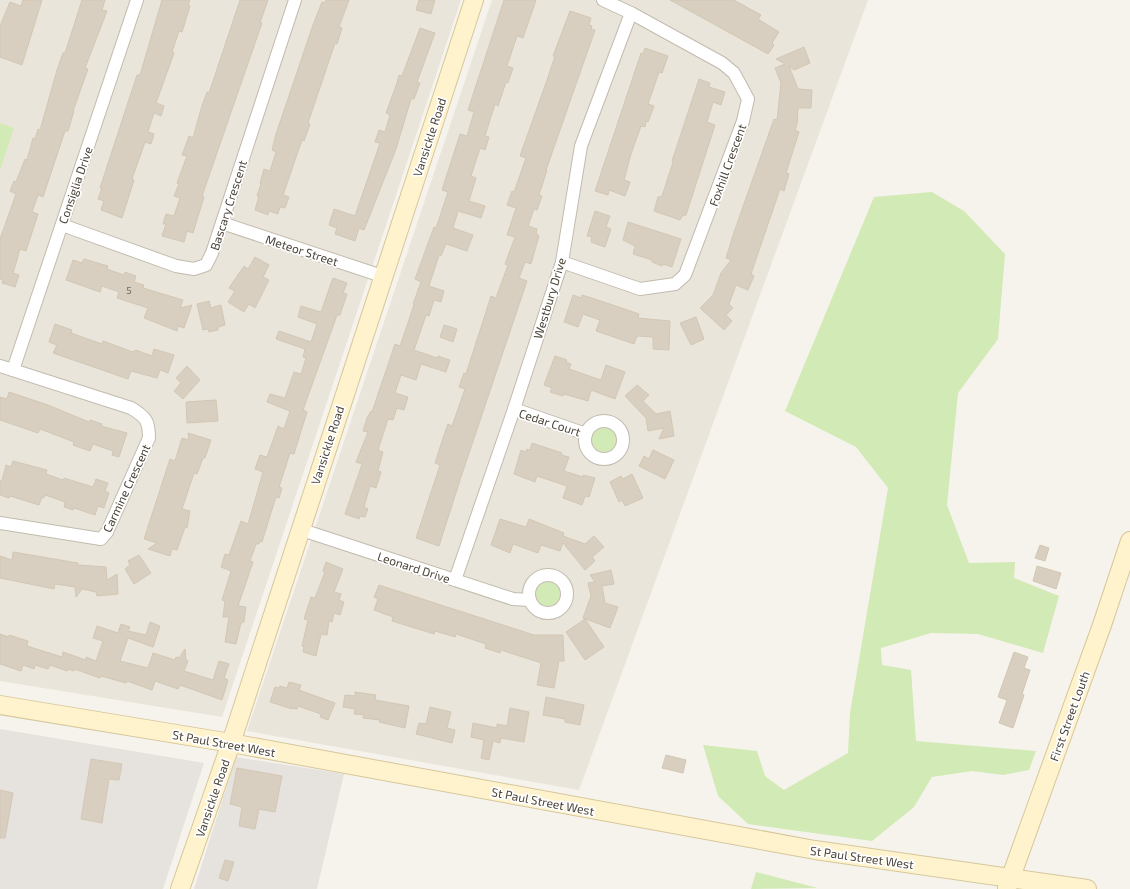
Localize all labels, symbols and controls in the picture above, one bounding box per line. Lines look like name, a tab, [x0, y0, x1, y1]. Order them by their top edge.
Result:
street label: Vansickle Road	[410, 96, 448, 178]
street label: Foxhill Crescent	[706, 122, 749, 208]
street label: Consiglia Drive	[55, 145, 95, 225]
street label: Bascary Crescent	[207, 158, 249, 252]
street label: Meteor Street	[264, 232, 340, 268]
street label: Westbury Drive	[530, 256, 568, 340]
house number: 5	[126, 284, 132, 296]
street label: Vansickle Road	[308, 404, 346, 486]
street label: Cedar Court	[517, 405, 583, 439]
street label: Carmine Crescent	[99, 441, 153, 534]
street label: Leonard Drive	[376, 549, 452, 585]
street label: First Street Louth	[1046, 669, 1092, 763]
street label: St Paul Street West	[171, 727, 277, 759]
street label: Vansickle Road	[192, 757, 232, 839]
street label: St Paul Street West	[490, 784, 596, 818]
street label: St Paul Street West	[809, 843, 915, 871]

